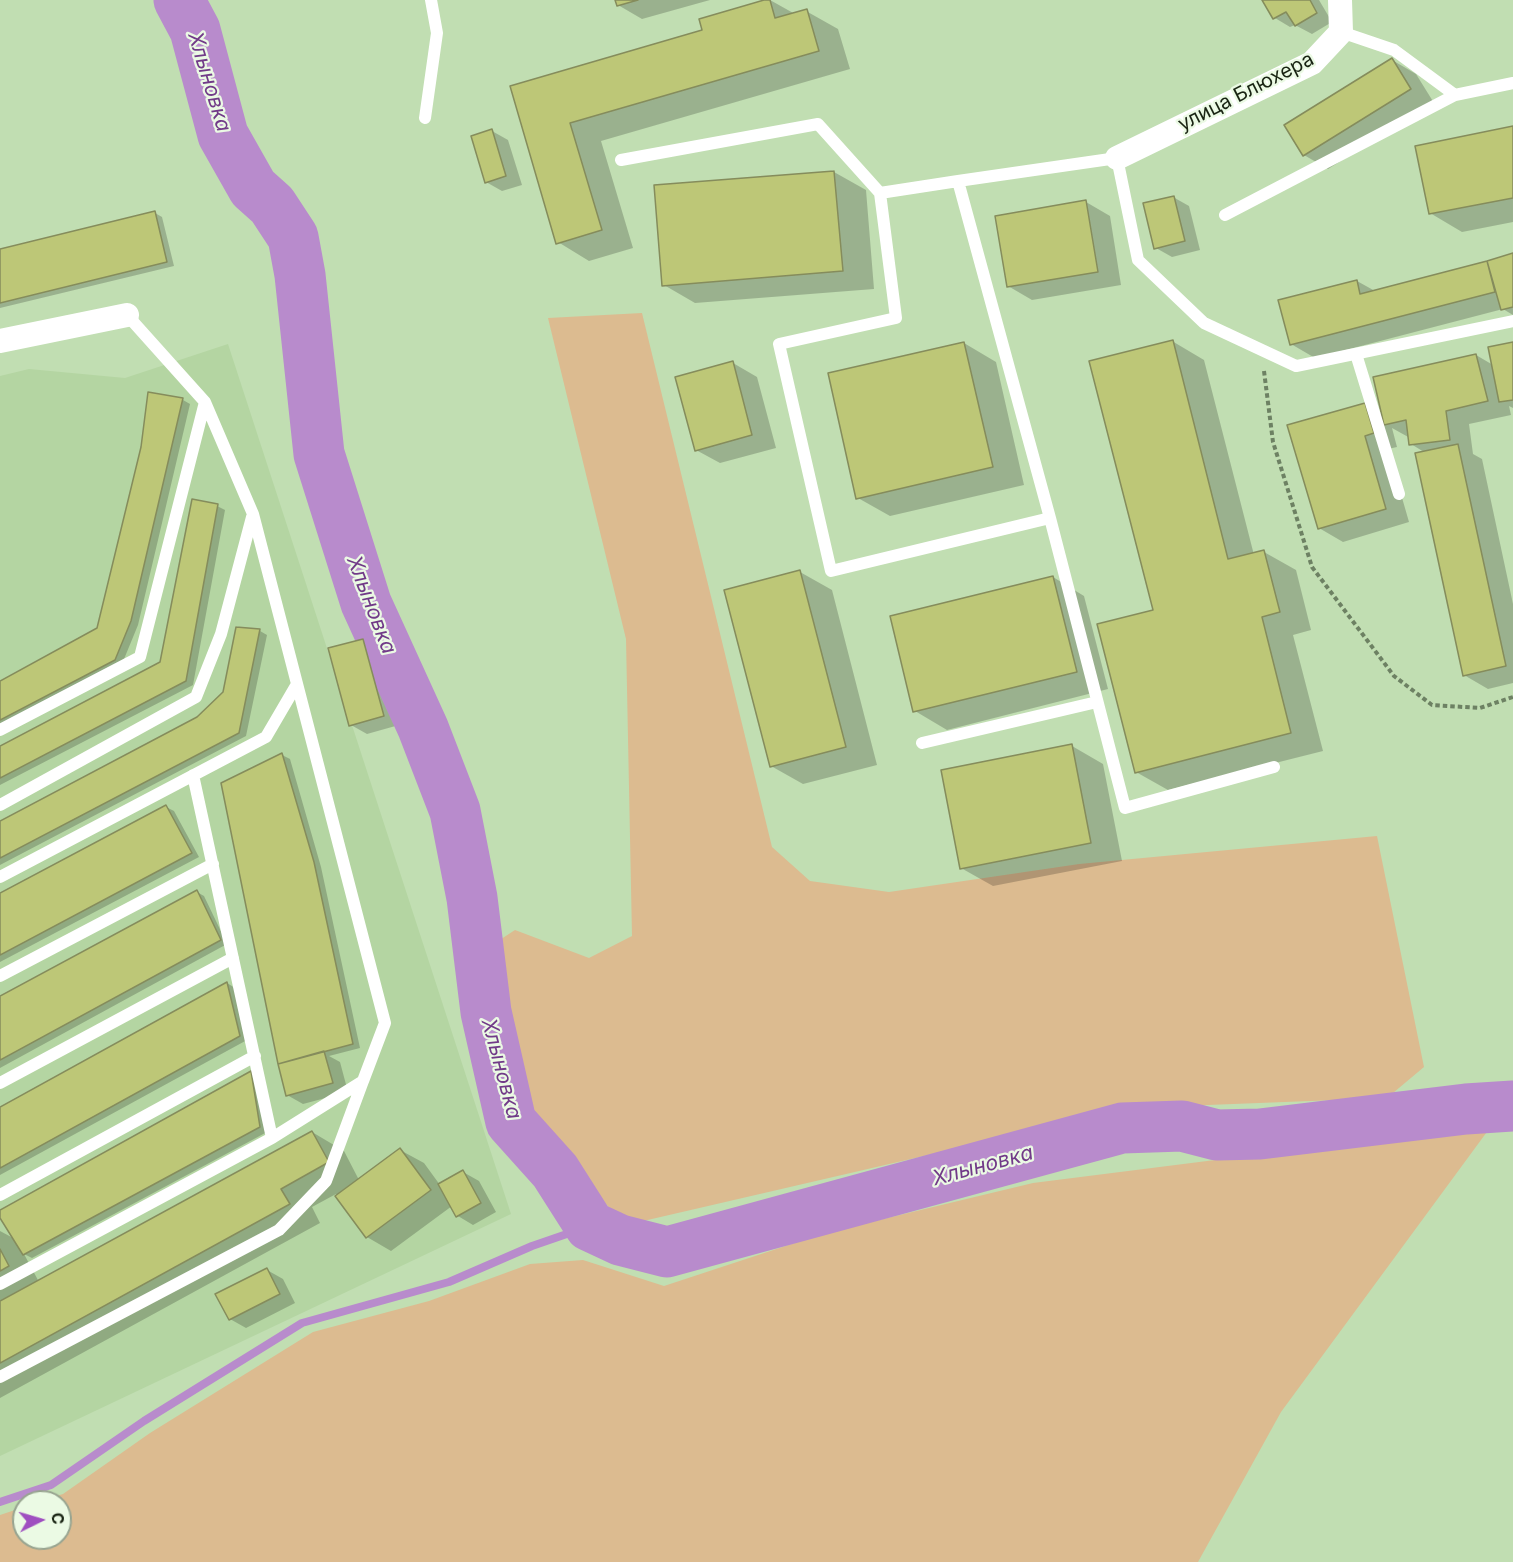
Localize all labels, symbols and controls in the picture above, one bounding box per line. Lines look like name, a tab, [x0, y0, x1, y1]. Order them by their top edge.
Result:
water label: Хлыновка	[182, 29, 236, 135]
street label: улица Блюхера	[1174, 47, 1318, 137]
water label: Хлыновка	[341, 552, 401, 658]
water label: Хлыновка	[475, 1016, 527, 1122]
water label: Хлыновка	[930, 1140, 1036, 1192]
north arrow	[12, 1490, 72, 1550]
text: С	[47, 1512, 68, 1525]

